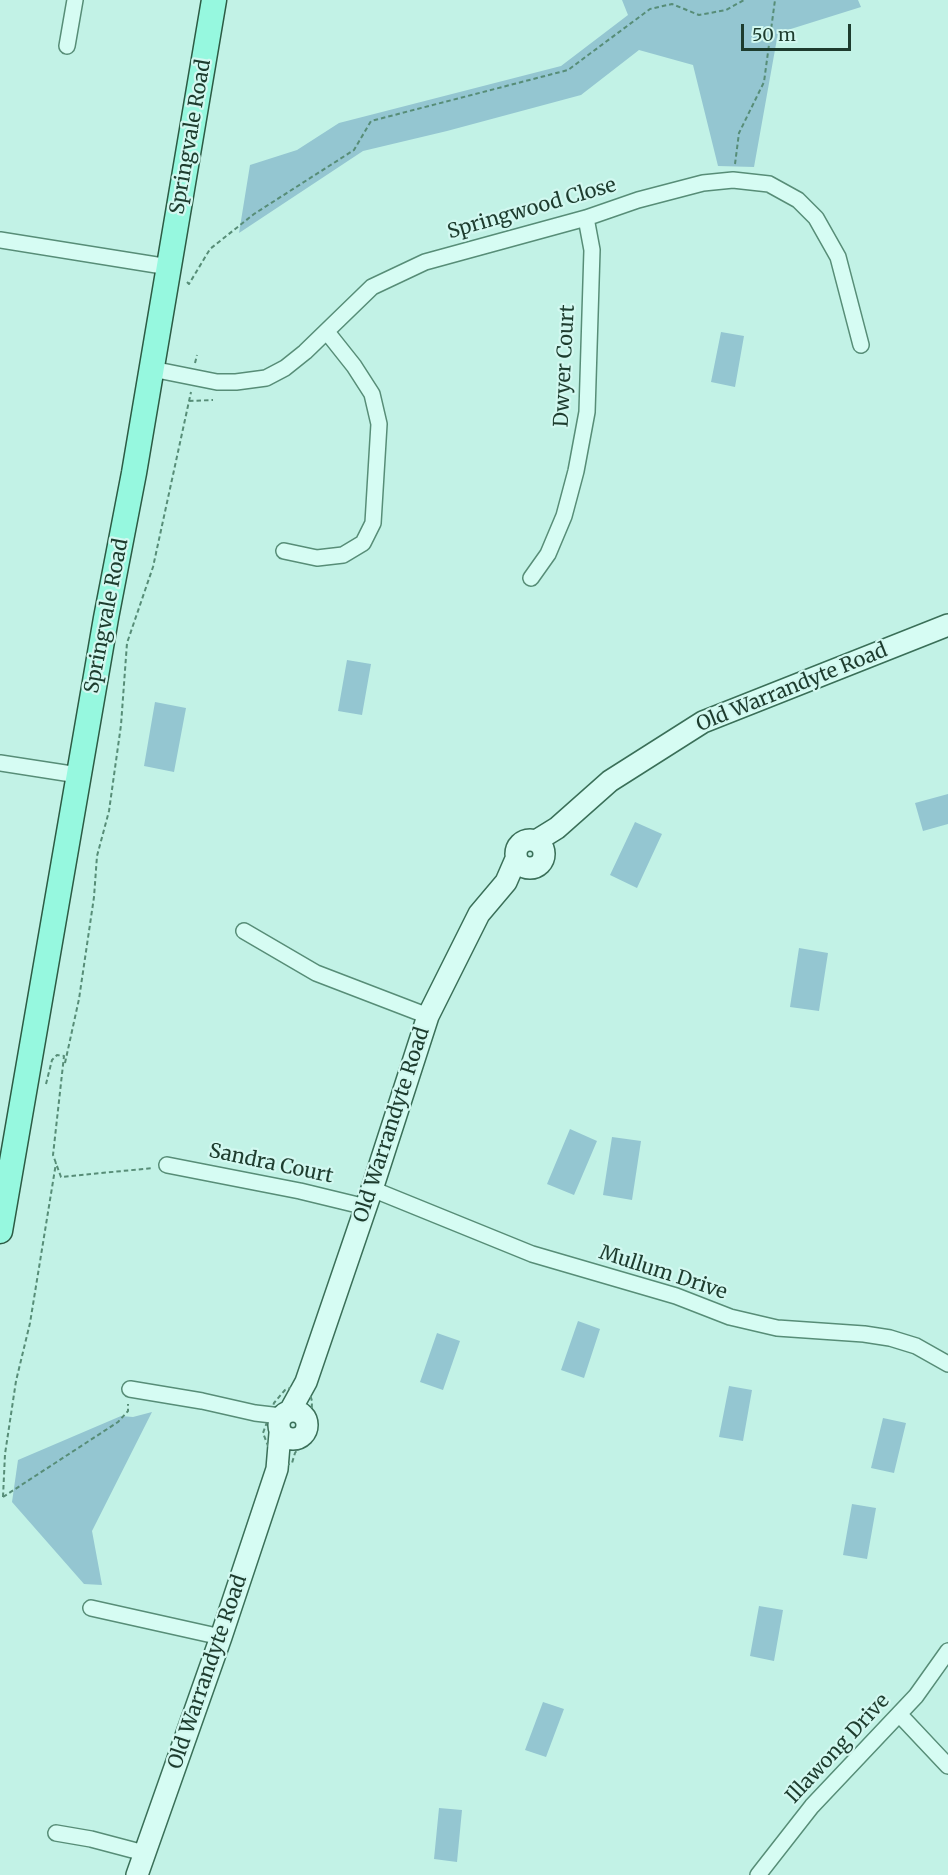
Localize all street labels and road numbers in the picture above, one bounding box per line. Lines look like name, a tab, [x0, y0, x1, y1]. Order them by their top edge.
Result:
street label: Springvale Road	[166, 58, 216, 216]
street label: Springwood Close	[445, 173, 619, 245]
street label: Dwyer Court	[550, 304, 580, 428]
street label: Springvale Road	[80, 537, 134, 695]
street label: Old Warrandyte Road	[693, 639, 891, 737]
street label: Old Warrandyte Road	[349, 1024, 435, 1226]
street label: Sandra Court	[207, 1139, 335, 1189]
street label: Mullum Drive	[596, 1241, 730, 1305]
street label: Old Warrandyte Road	[163, 1572, 253, 1772]
street label: Illawong Drive	[781, 1689, 895, 1809]

